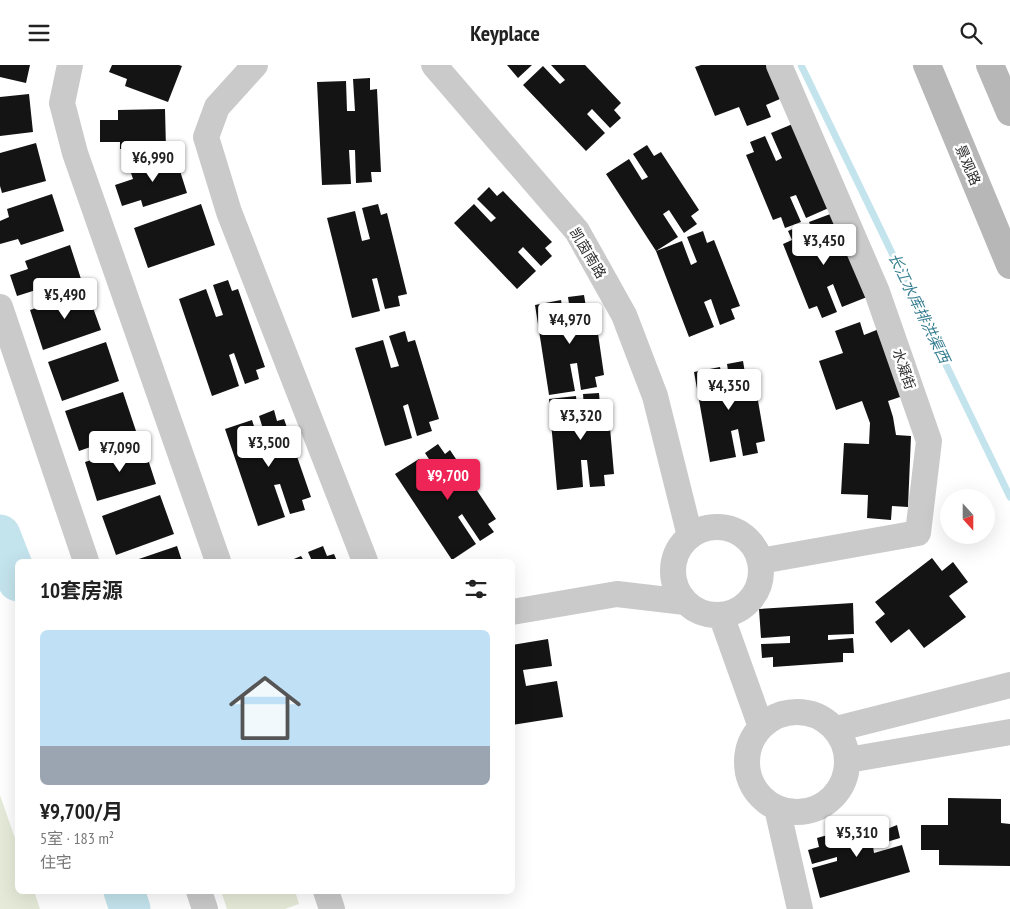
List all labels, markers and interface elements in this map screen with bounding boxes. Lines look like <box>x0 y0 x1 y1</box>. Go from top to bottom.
icon: menu <box>25 19 53 47</box>
text: Keyplace <box>470 19 540 47</box>
icon: search <box>957 19 985 47</box>
pin: ¥6,990 <box>112 141 194 183</box>
street label: 景观路 <box>952 142 984 188</box>
text: ¥6,990 <box>132 147 174 167</box>
pin: ¥3,450 <box>783 223 865 266</box>
street label: 凯茵南路 <box>566 224 610 282</box>
text: ¥3,450 <box>803 230 845 250</box>
water label: 长江水库排洪渠西 <box>885 250 955 368</box>
pin: ¥5,490 <box>24 277 106 320</box>
text: ¥5,490 <box>44 284 86 304</box>
pin: ¥4,970 <box>529 303 611 345</box>
text: ¥4,970 <box>549 309 591 329</box>
street label: 水凝街 <box>889 346 919 392</box>
pin: ¥4,350 <box>688 369 770 411</box>
text: ¥4,350 <box>708 375 750 395</box>
pin: ¥3,320 <box>540 399 622 441</box>
text: ¥3,320 <box>560 405 602 425</box>
pin: ¥3,500 <box>228 425 310 468</box>
pin: ¥7,090 <box>79 431 161 473</box>
text: ¥3,500 <box>248 432 290 452</box>
text: ¥7,090 <box>100 437 140 457</box>
pin: ¥9,700 <box>407 459 489 501</box>
text: ¥9,700 <box>427 465 469 485</box>
north arrow <box>940 489 995 544</box>
map controls <box>940 489 995 544</box>
icon: filters <box>462 575 490 603</box>
text: 10套房源 <box>40 577 123 604</box>
icon: home <box>220 663 310 753</box>
text: ¥9,700/月 <box>40 798 123 825</box>
pin: ¥5,310 <box>816 815 898 858</box>
text: ¥5,310 <box>836 822 878 842</box>
text: 5室 · 183 m² <box>40 828 114 848</box>
text: 住宅 <box>40 852 72 872</box>

